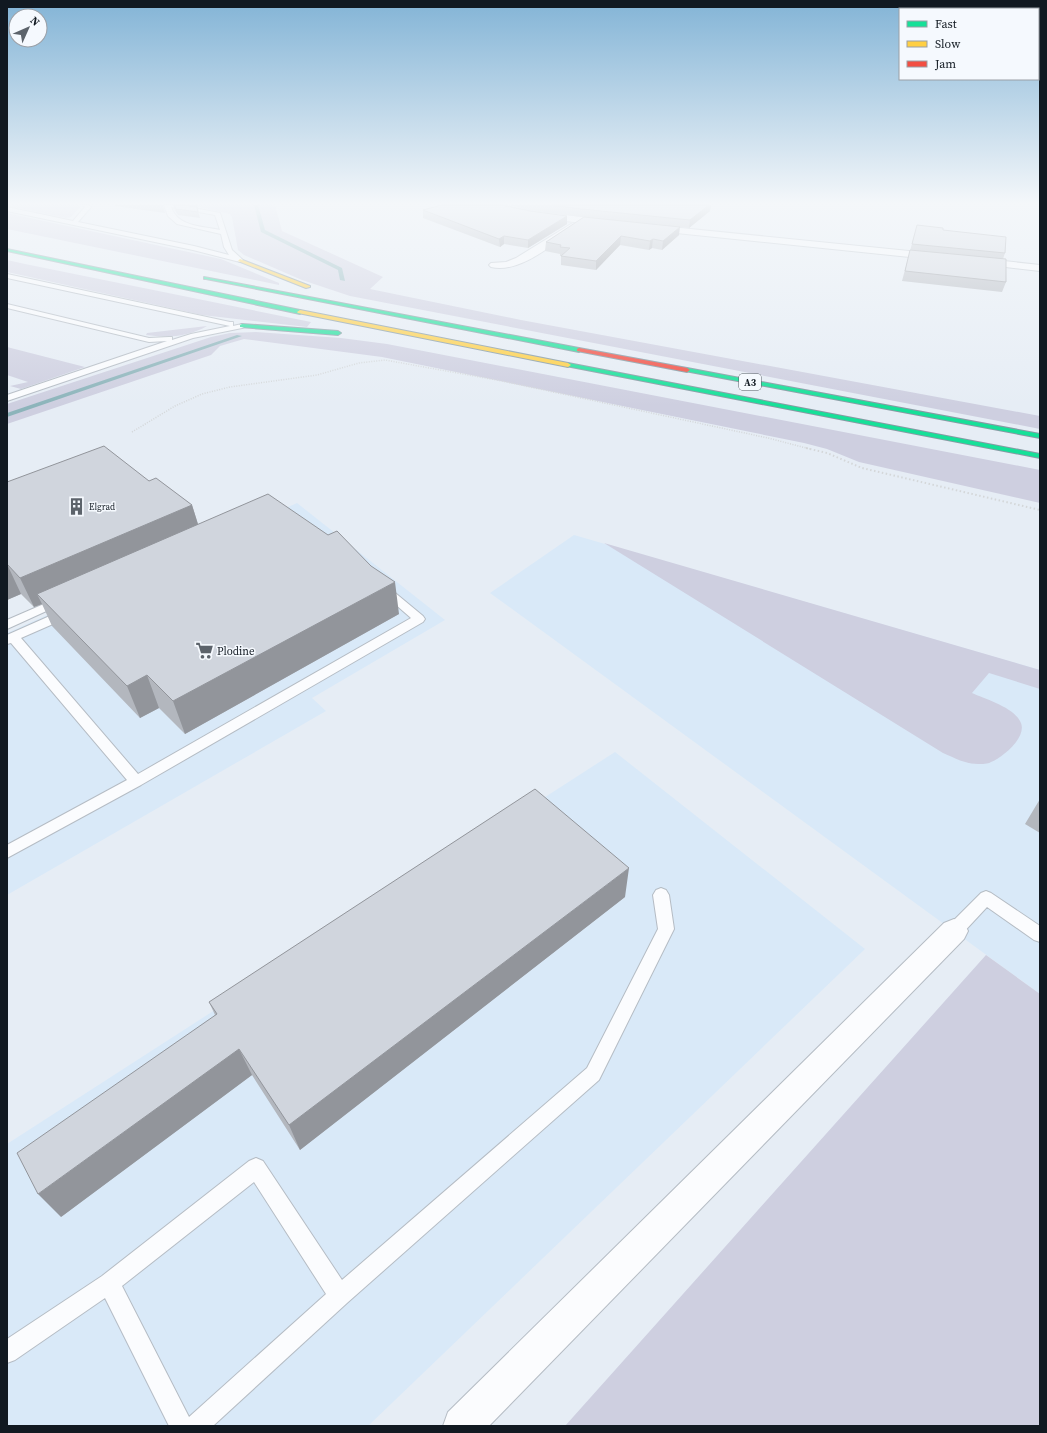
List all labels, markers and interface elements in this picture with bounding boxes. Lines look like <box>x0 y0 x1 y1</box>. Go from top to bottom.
north arrow <box>8 8 48 48</box>
legend <box>899 8 1039 80</box>
text: N <box>27 13 43 29</box>
text: Fast <box>935 16 957 32</box>
text: Slow <box>935 36 961 52</box>
text: Jam <box>934 56 956 72</box>
road number: A3 <box>739 374 761 390</box>
building icon: Elgrad <box>66 497 86 517</box>
place label: Elgrad <box>89 501 115 513</box>
supermarket icon: Plodine <box>194 641 214 661</box>
place label: Plodine <box>217 644 255 659</box>

